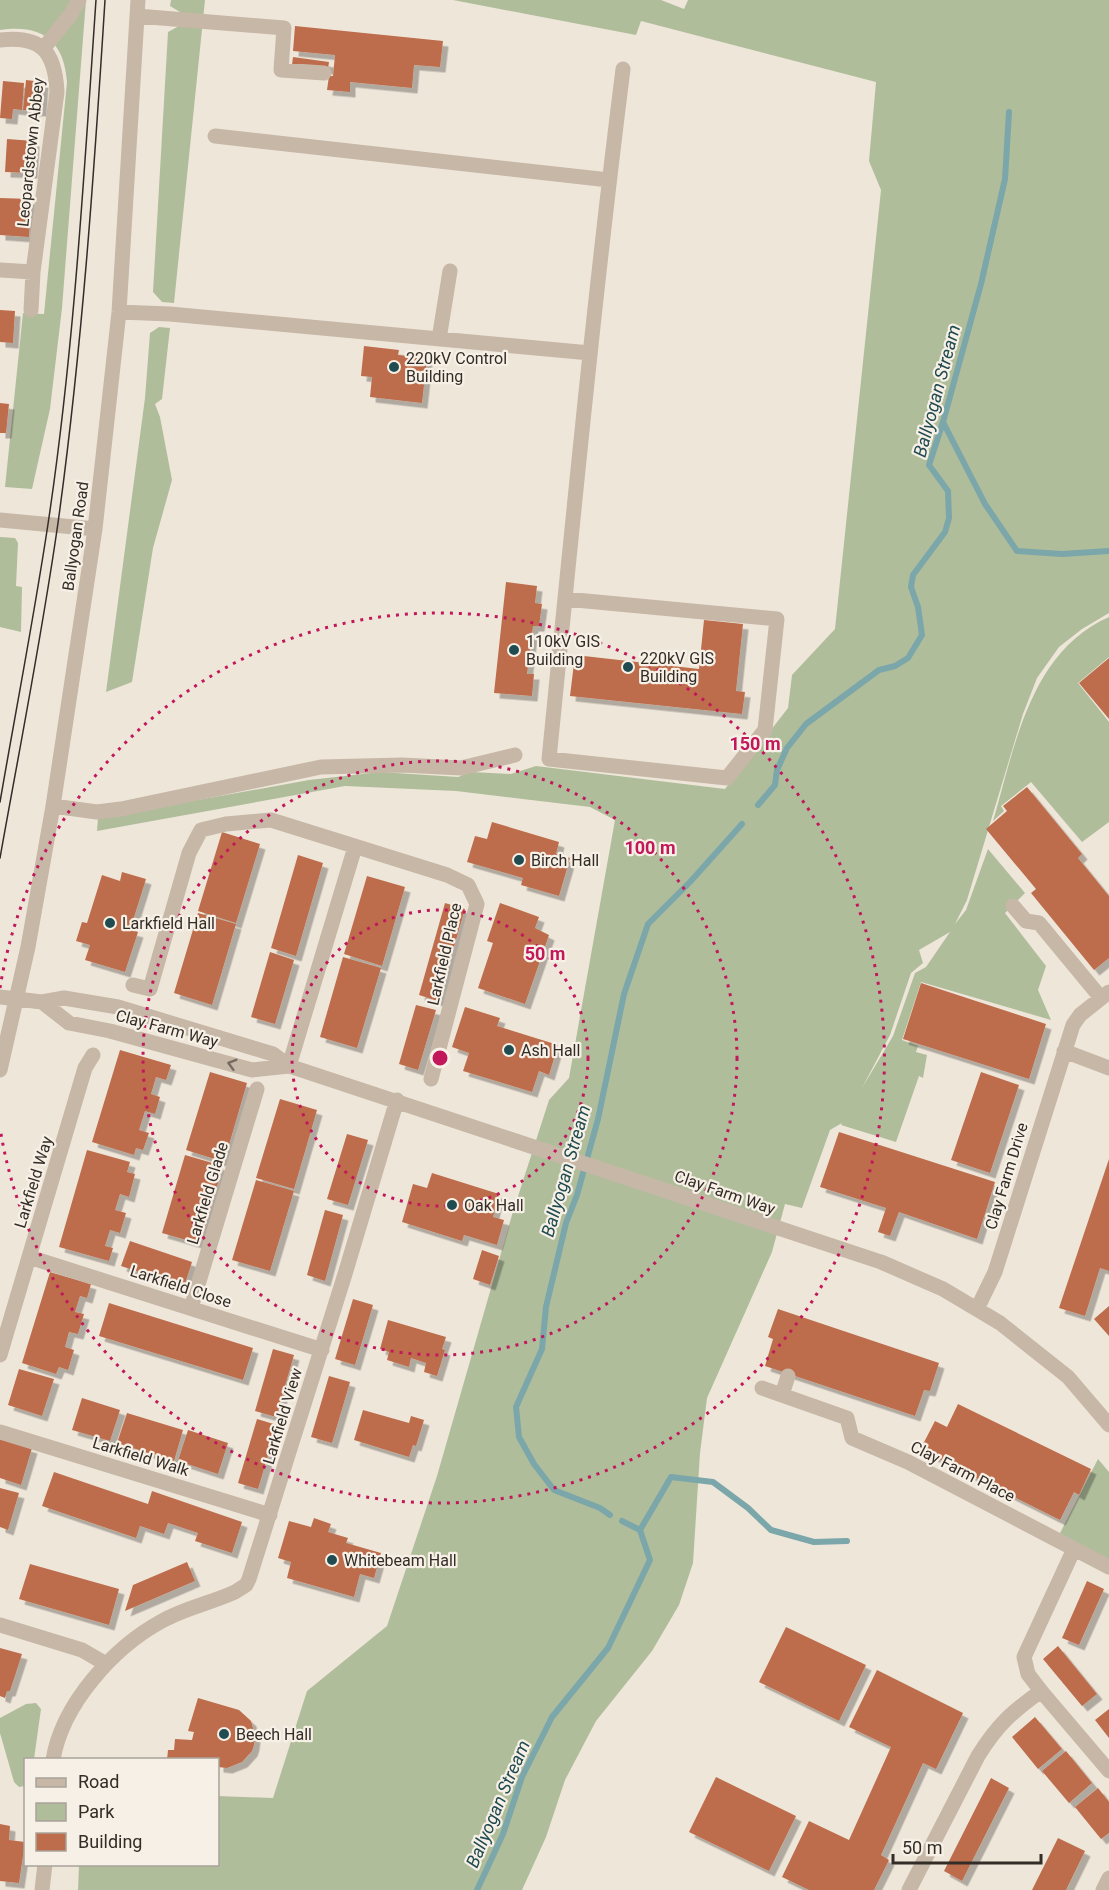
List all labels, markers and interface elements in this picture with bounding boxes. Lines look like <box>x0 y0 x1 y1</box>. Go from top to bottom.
street label: Leopardstown Abbey <box>13 76 48 228</box>
water label: Ballyogan Stream <box>909 322 964 459</box>
place label: 220kV Control Building <box>406 349 507 386</box>
marker: 220kV Control Building <box>387 360 401 374</box>
street label: Ballyogan Road <box>58 480 93 592</box>
place label: 110kV GIS Building <box>526 632 600 669</box>
marker: 110kV GIS Building <box>507 643 521 657</box>
place label: 220kV GIS Building <box>640 649 714 686</box>
marker: 220kV GIS Building <box>621 660 635 674</box>
text: 150 m <box>729 733 781 754</box>
text: 100 m <box>624 837 676 858</box>
place label: Birch Hall <box>531 851 599 870</box>
marker: Birch Hall <box>512 853 526 867</box>
street label: Larkfield Place <box>423 901 466 1007</box>
place label: Larkfield Hall <box>122 914 215 933</box>
marker: Larkfield Hall <box>103 916 117 930</box>
text: 50 m <box>525 943 565 964</box>
street label: Clay Farm Way <box>114 1006 221 1051</box>
place label: Ash Hall <box>521 1041 580 1060</box>
marker: Ash Hall <box>502 1043 516 1057</box>
centre of rings <box>430 1048 450 1068</box>
one-way arrow <box>227 1059 237 1072</box>
water label: Ballyogan Stream <box>537 1102 594 1239</box>
street label: Clay Farm Drive <box>981 1120 1032 1232</box>
street label: Larkfield Way <box>10 1133 57 1230</box>
street label: Larkfield Glade <box>183 1140 232 1247</box>
street label: Clay Farm Way <box>672 1166 778 1219</box>
place label: Oak Hall <box>464 1196 524 1215</box>
marker: Oak Hall <box>445 1198 459 1212</box>
street label: Larkfield Close <box>128 1261 234 1312</box>
street label: Larkfield View <box>259 1366 306 1467</box>
street label: Larkfield Walk <box>90 1433 192 1480</box>
street label: Clay Farm Place <box>907 1437 1018 1506</box>
place label: Whitebeam Hall <box>344 1551 457 1570</box>
marker: Whitebeam Hall <box>325 1553 339 1567</box>
place label: Beech Hall <box>236 1725 312 1744</box>
marker: Beech Hall <box>217 1727 231 1741</box>
water label: Ballyogan Stream <box>461 1737 534 1871</box>
legend <box>24 1758 219 1866</box>
text: Road <box>78 1771 119 1792</box>
text: Park <box>78 1801 115 1822</box>
scale bar <box>893 1827 1042 1865</box>
text: Building <box>78 1831 142 1852</box>
text: 50 m <box>902 1837 942 1858</box>

